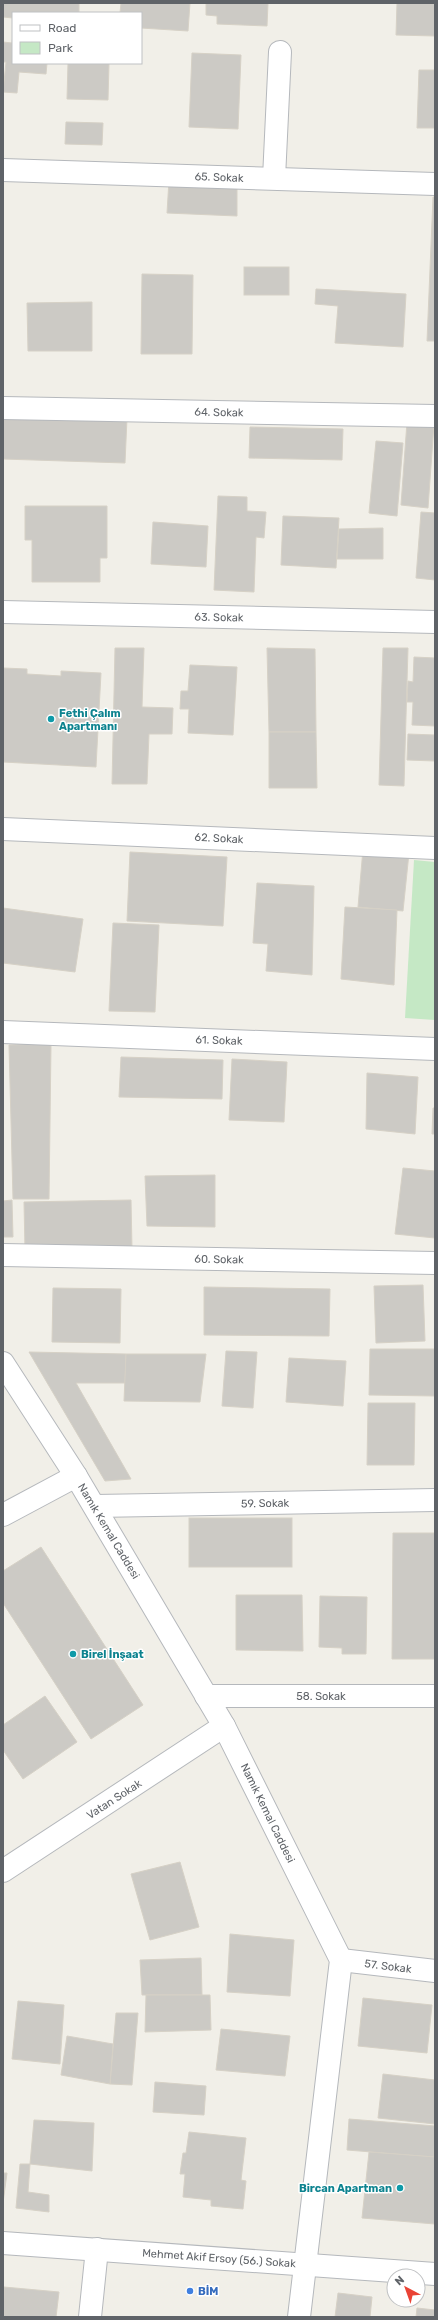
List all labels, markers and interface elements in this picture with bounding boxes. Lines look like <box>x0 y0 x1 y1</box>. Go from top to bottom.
legend <box>12 12 142 64</box>
text: Road <box>48 21 76 35</box>
text: Park <box>48 41 74 55</box>
street label: 65. Sokak <box>194 170 244 185</box>
street label: 64. Sokak <box>194 406 244 419</box>
street label: 63. Sokak <box>194 611 244 624</box>
place label: Fethi Çalım Apartmanı <box>59 707 121 733</box>
marker: Fethi Çalım Apartmanı <box>46 714 56 724</box>
street label: 62. Sokak <box>194 831 244 846</box>
street label: 61. Sokak <box>195 1033 243 1048</box>
street label: 60. Sokak <box>194 1253 244 1266</box>
street label: Namık Kemal Caddesi <box>75 1481 142 1581</box>
street label: 59. Sokak <box>241 1497 290 1510</box>
place label: Birel İnşaat <box>81 1648 144 1661</box>
marker: Birel İnşaat <box>68 1649 78 1659</box>
street label: 58. Sokak <box>296 1690 346 1703</box>
street label: Namık Kemal Caddesi <box>238 1761 297 1865</box>
street label: Vatan Sokak <box>84 1777 144 1822</box>
street label: 57. Sokak <box>364 1957 413 1976</box>
place label: Bircan Apartman <box>299 2182 392 2195</box>
marker: Bircan Apartman <box>395 2183 405 2193</box>
street label: Mehmet Akif Ersoy (56.) Sokak <box>142 2247 297 2270</box>
north arrow <box>386 2268 426 2308</box>
text: N <box>393 2273 407 2288</box>
place label: BİM <box>198 2285 218 2298</box>
marker: BİM <box>185 2286 195 2296</box>

